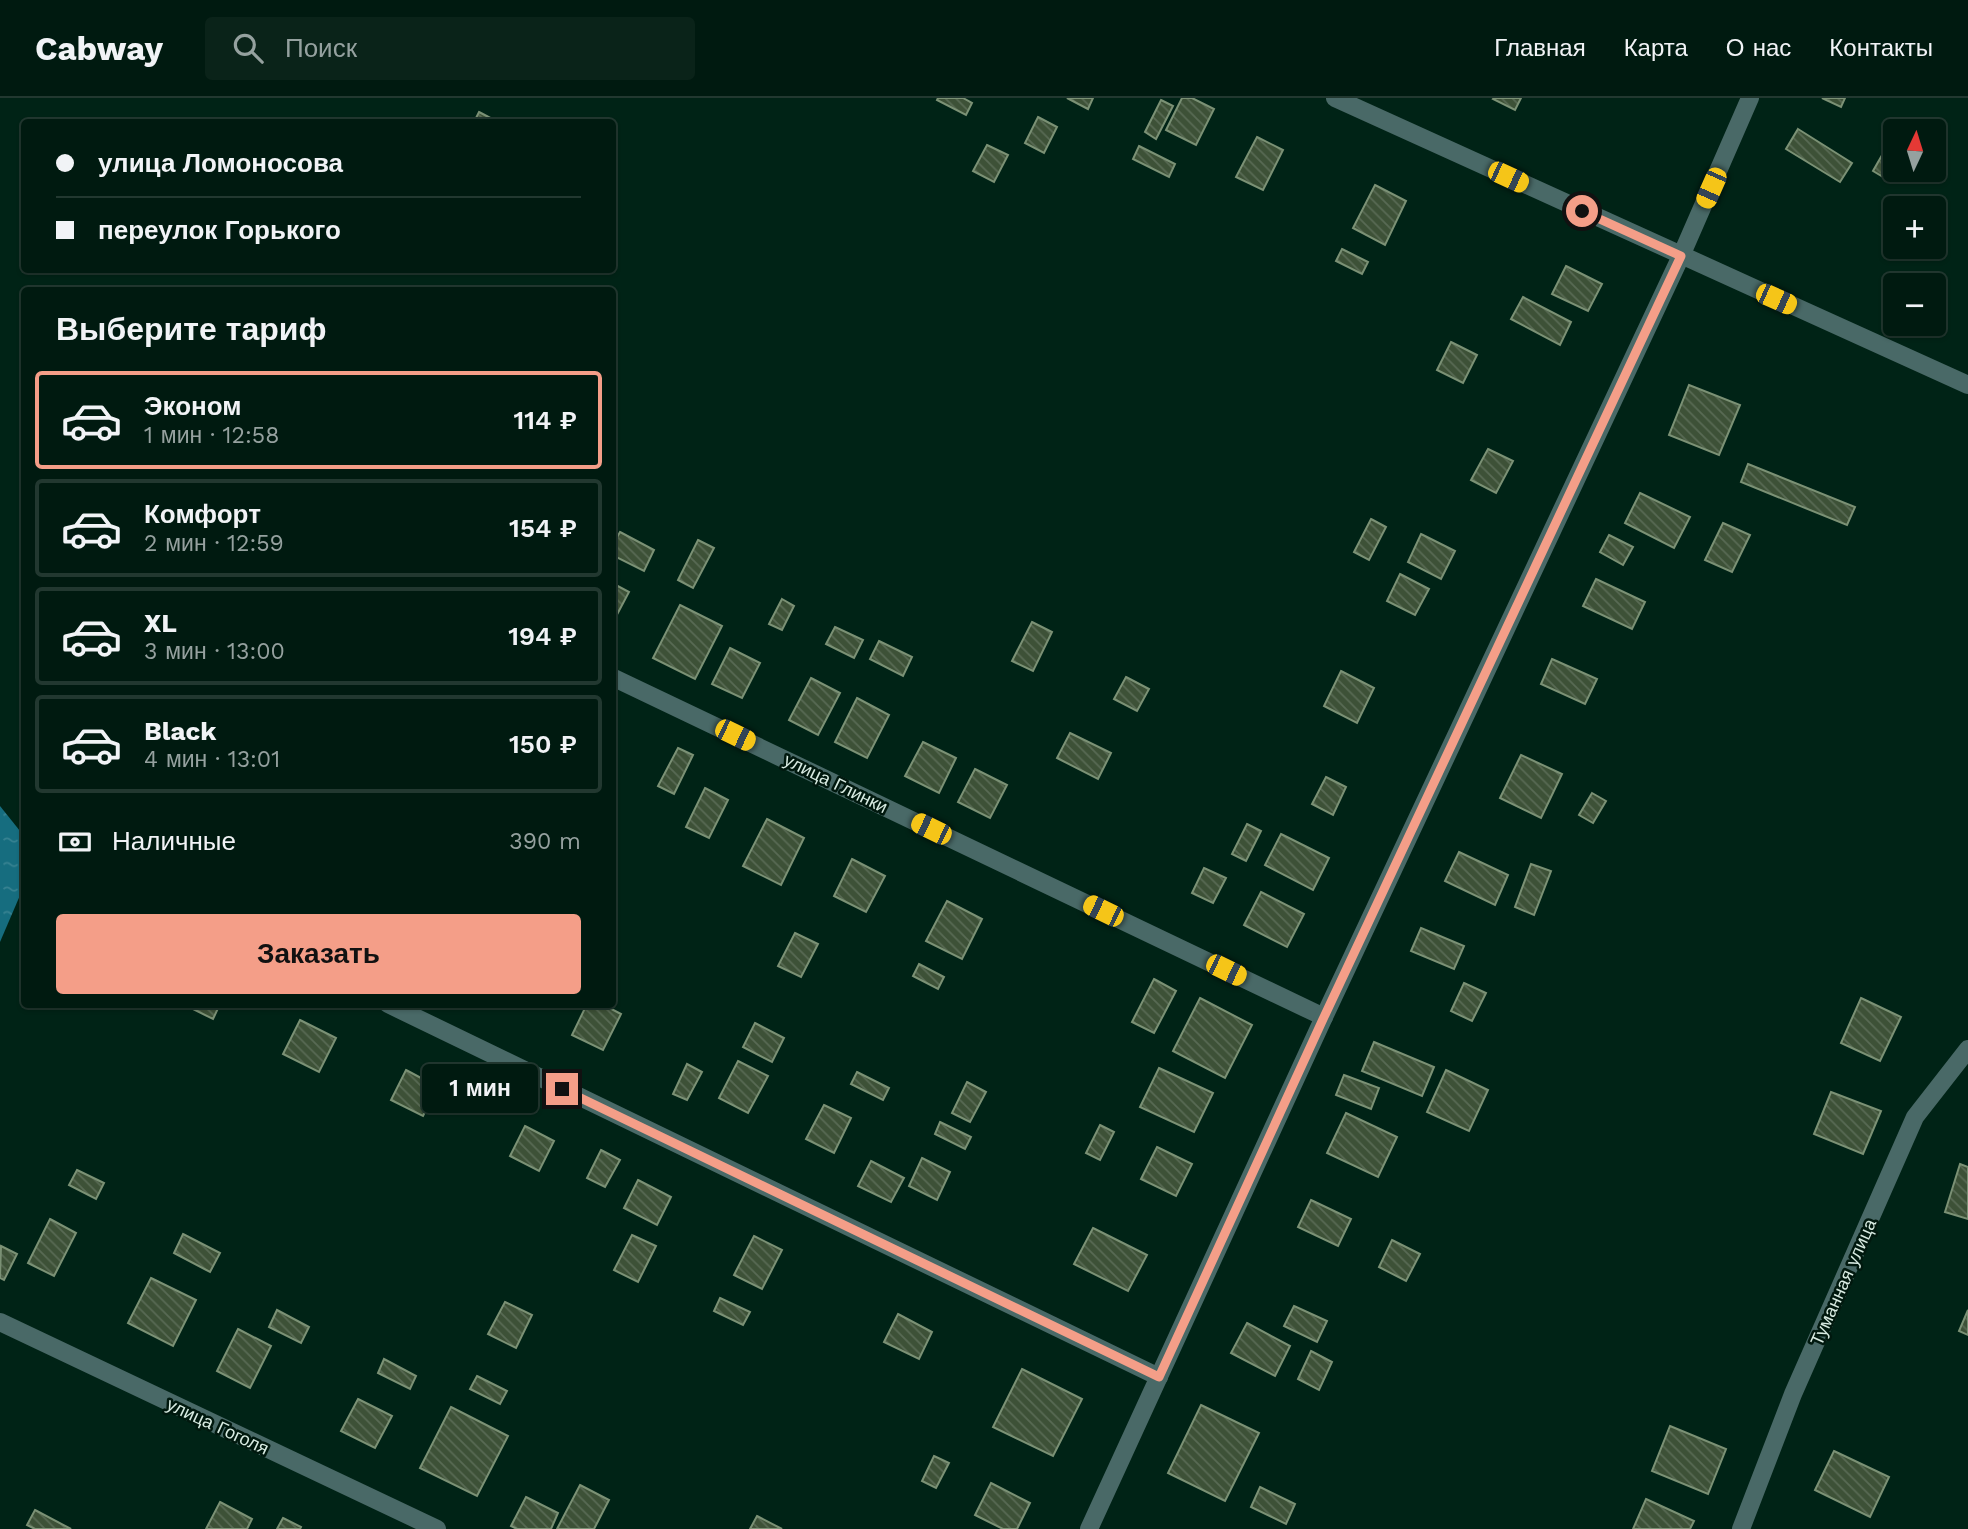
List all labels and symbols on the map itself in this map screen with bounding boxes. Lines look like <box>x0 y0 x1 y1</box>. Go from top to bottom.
north arrow <box>1883 119 1946 182</box>
car <box>1485 159 1532 195</box>
car <box>1693 165 1730 211</box>
route start <box>1566 195 1598 227</box>
car <box>1753 281 1800 317</box>
car <box>712 716 759 754</box>
street label: улица Глинки <box>781 749 891 817</box>
car <box>908 810 955 848</box>
car <box>1080 892 1127 930</box>
car <box>1203 951 1250 989</box>
callout: 1 мин <box>422 1065 538 1114</box>
route end <box>546 1073 578 1105</box>
street label: Туманная улица <box>1806 1215 1881 1349</box>
street label: улица Гоголя <box>164 1393 272 1459</box>

